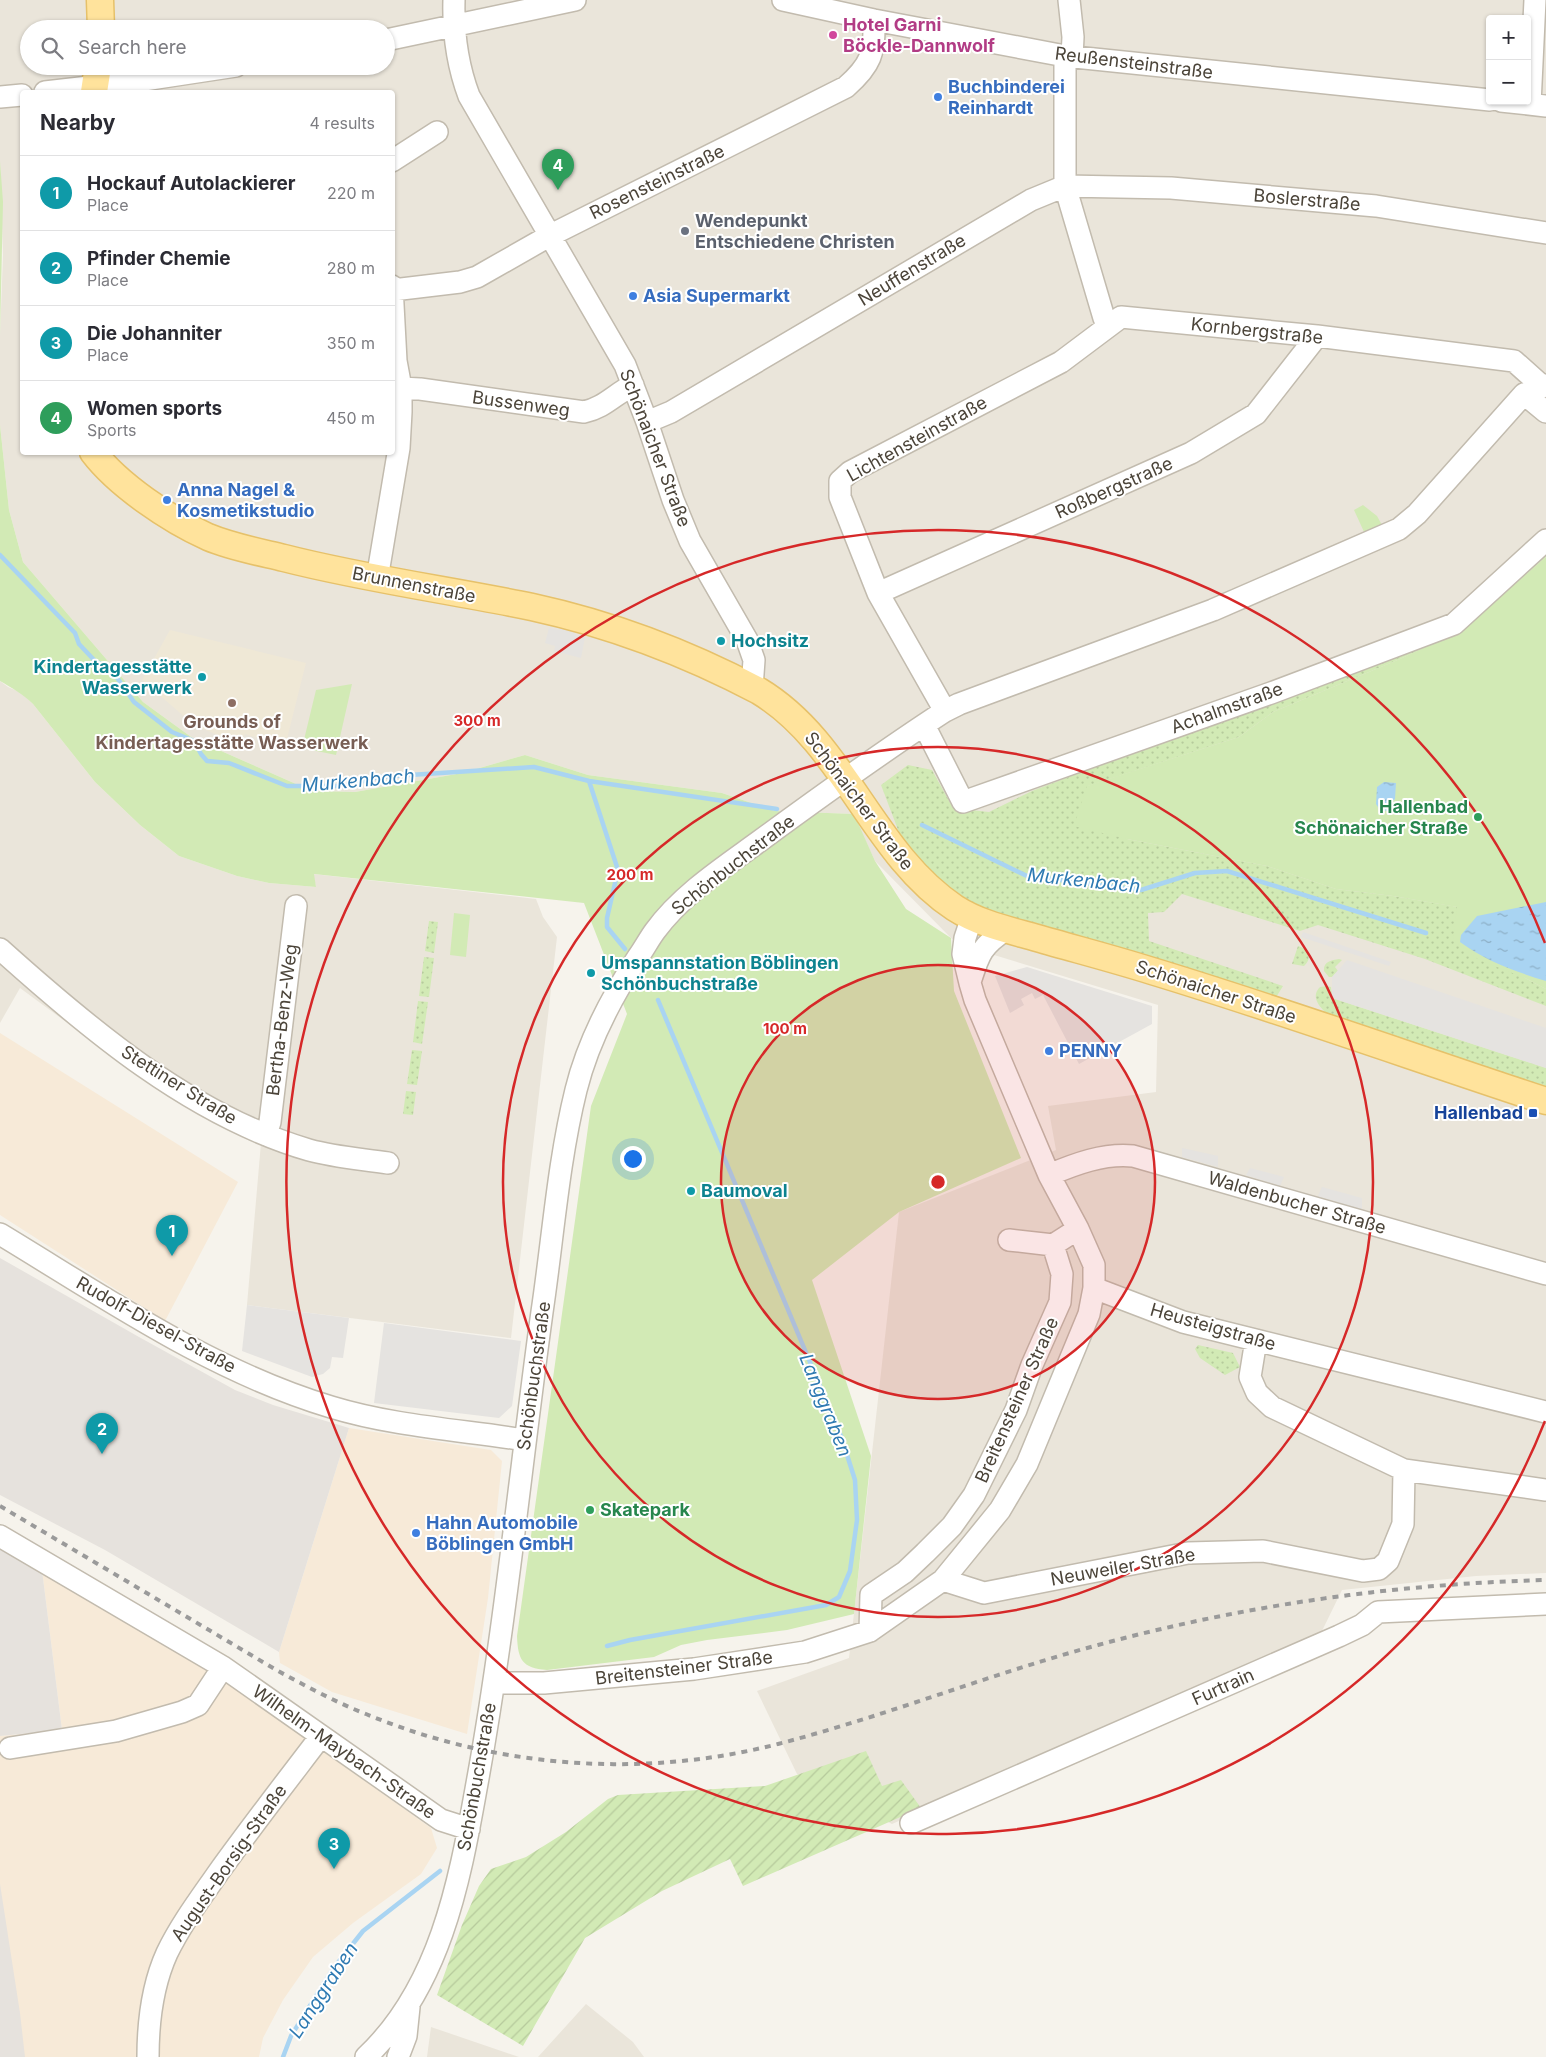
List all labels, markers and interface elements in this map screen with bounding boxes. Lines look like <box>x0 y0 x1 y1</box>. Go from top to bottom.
place label: Hotel Garni Böckle-Dannwolf <box>843 14 995 56</box>
map controls <box>1486 15 1531 105</box>
button: + <box>1486 15 1531 60</box>
search box <box>20 20 395 75</box>
marker: Hotel Garni Böckle-Dannwolf <box>827 29 839 41</box>
icon: search <box>38 34 66 62</box>
text: Search here <box>78 36 187 59</box>
street label: Reußensteinstraße <box>1054 42 1214 83</box>
button: − <box>1486 60 1531 105</box>
place label: Buchbinderei Reinhardt <box>948 76 1065 118</box>
marker: Buchbinderei Reinhardt <box>932 91 944 103</box>
text: Nearby <box>40 110 115 135</box>
text: 4 results <box>310 113 375 133</box>
street label: Rosensteinstraße <box>586 140 728 223</box>
pin: 4 <box>542 149 574 190</box>
text: Hockauf Autolackierer <box>87 172 296 195</box>
text: 1 <box>53 183 59 203</box>
text: 220 m <box>327 183 375 203</box>
street label: Boslerstraße <box>1253 184 1362 215</box>
text: Place <box>87 195 129 215</box>
place label: Wendepunkt Entschiedene Christen <box>695 210 895 252</box>
marker: Wendepunkt Entschiedene Christen <box>679 225 691 237</box>
street label: Neuffenstraße <box>854 229 969 310</box>
text: Pfinder Chemie <box>87 247 231 270</box>
text: 2 <box>51 258 61 278</box>
text: 280 m <box>327 258 375 278</box>
text: Place <box>87 270 129 290</box>
place label: Asia Supermarkt <box>643 285 790 306</box>
marker: Asia Supermarkt <box>627 290 639 302</box>
street label: Kornbergstraße <box>1190 313 1324 348</box>
text: Die Johanniter <box>87 322 222 345</box>
text: 3 <box>51 333 61 353</box>
text: 350 m <box>327 333 375 353</box>
text: Place <box>87 345 129 365</box>
street label: Schönaicher Straße <box>616 366 695 530</box>
street label: Bussenweg <box>471 386 571 421</box>
street label: Lichtensteinstraße <box>843 391 990 486</box>
text: Women sports <box>87 397 222 420</box>
text: 4 <box>51 408 61 428</box>
text: 450 m <box>326 408 375 428</box>
text: Sports <box>87 420 136 440</box>
street label: Roßbergstraße <box>1052 452 1176 523</box>
place label: Anna Nagel & Kosmetikstudio <box>177 479 315 521</box>
marker: Anna Nagel & Kosmetikstudio <box>161 494 173 506</box>
street label: Brunnenstraße <box>351 562 478 607</box>
place label: Hochsitz <box>731 630 809 651</box>
marker: Hochsitz <box>715 635 727 647</box>
place label: Kindertagesstätte Wasserwerk <box>33 656 193 698</box>
marker: Kindertagesstätte Wasserwerk <box>196 671 208 683</box>
street label: Achalmstraße <box>1168 678 1286 737</box>
marker: Grounds of Kindertagesstätte Wasserwerk <box>226 697 238 709</box>
place label: Grounds of Kindertagesstätte Wasserwerk <box>95 711 369 753</box>
text: 300 m <box>453 711 501 730</box>
street label: Schönaicher Straße <box>801 727 918 874</box>
water label: Murkenbach <box>301 764 416 797</box>
place label: Hallenbad Schönaicher Straße <box>1294 796 1468 838</box>
street label: Schönbuchstraße <box>667 810 798 919</box>
marker: Hallenbad Schönaicher Straße <box>1472 811 1484 823</box>
water label: Murkenbach <box>1026 863 1142 898</box>
text: 200 m <box>607 865 653 884</box>
street label: Bertha-Benz-Weg <box>262 943 301 1097</box>
place label: Umspannstation Böblingen Schönbuchstraße <box>601 952 839 994</box>
street label: Schönaicher Straße <box>1133 956 1299 1027</box>
marker: Umspannstation Böblingen Schönbuchstraße <box>585 967 597 979</box>
text: 100 m <box>763 1019 807 1038</box>
place label: PENNY <box>1059 1040 1122 1061</box>
street label: Stettiner Straße <box>118 1041 241 1129</box>
marker: PENNY <box>1043 1045 1055 1057</box>
place label: Hallenbad <box>1434 1102 1523 1123</box>
marker: Hallenbad <box>1527 1107 1539 1119</box>
your location <box>620 1146 646 1172</box>
street label: Waldenbucher Straße <box>1206 1167 1389 1238</box>
centre of rings <box>929 1173 947 1191</box>
place label: Baumoval <box>701 1180 788 1201</box>
marker: Baumoval <box>685 1185 697 1197</box>
pin: 1 <box>156 1215 188 1256</box>
street label: Rudolf-Diesel-Straße <box>73 1272 240 1377</box>
street label: Heusteigstraße <box>1148 1299 1278 1354</box>
street label: Schönbuchstraße <box>513 1300 554 1452</box>
street label: Breitensteiner Straße <box>971 1314 1063 1486</box>
water label: Langgraben <box>794 1350 857 1460</box>
pin: 2 <box>86 1413 118 1454</box>
place label: Skatepark <box>600 1499 690 1520</box>
marker: Skatepark <box>584 1504 596 1516</box>
place label: Hahn Automobile Böblingen GmbH <box>426 1512 578 1554</box>
marker: Hahn Automobile Böblingen GmbH <box>410 1527 422 1539</box>
street label: Neuweiler Straße <box>1049 1543 1197 1590</box>
street label: Breitensteiner Straße <box>594 1646 774 1689</box>
street label: Furtrain <box>1189 1664 1257 1709</box>
street label: Wilhelm-Maybach-Straße <box>249 1680 440 1823</box>
street label: Schönbuchstraße <box>453 1701 500 1853</box>
street label: August-Borsig-Straße <box>167 1780 291 1945</box>
pin: 3 <box>318 1828 350 1869</box>
water label: Langgraben <box>284 1938 363 2042</box>

